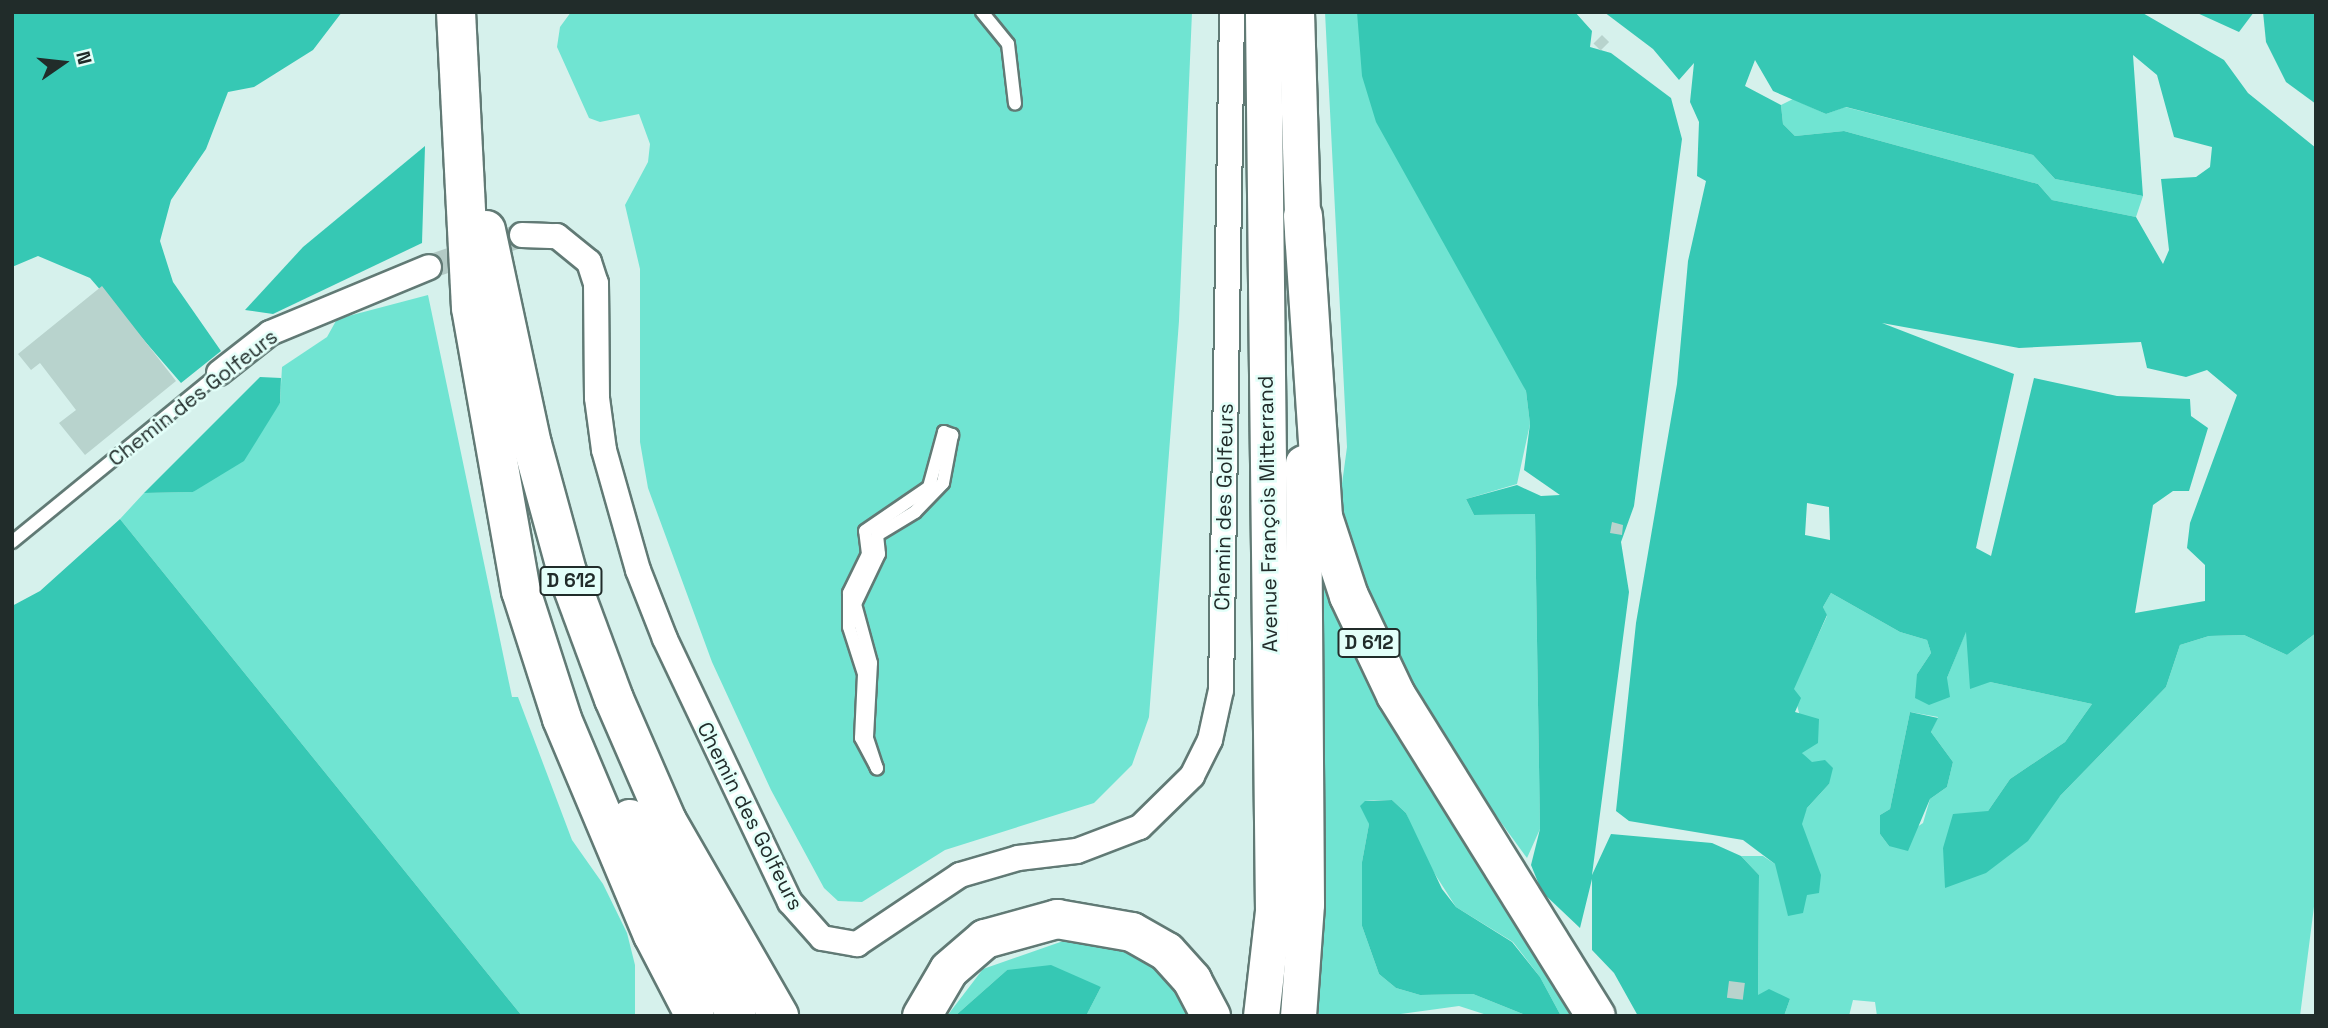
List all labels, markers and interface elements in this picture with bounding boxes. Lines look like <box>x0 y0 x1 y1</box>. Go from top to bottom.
north arrow <box>28 28 98 98</box>
text: N <box>70 49 98 67</box>
street label: Chemin des Golfeurs <box>103 324 283 472</box>
street label: Avenue François Mitterrand <box>1253 375 1283 653</box>
street label: Chemin des Golfeurs <box>1210 403 1238 611</box>
road number: D 612 <box>538 566 604 596</box>
road number: D 612 <box>1336 628 1402 658</box>
street label: Chemin des Golfeurs <box>692 718 808 914</box>

